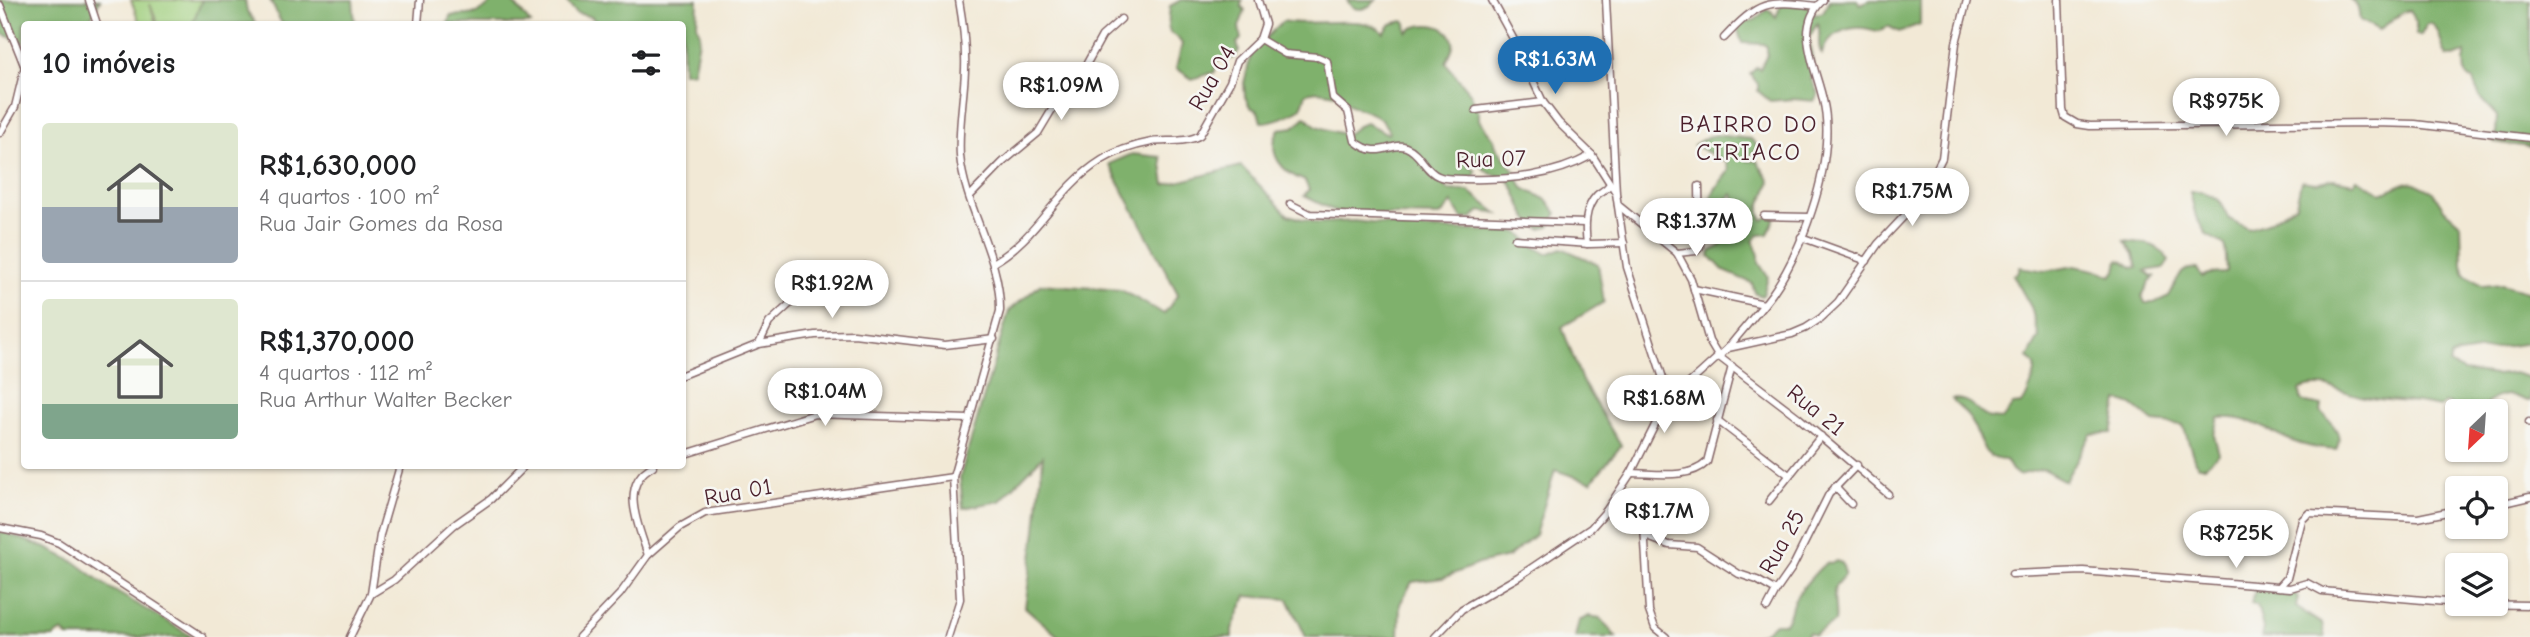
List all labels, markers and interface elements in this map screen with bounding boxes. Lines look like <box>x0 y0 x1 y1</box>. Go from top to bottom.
pin: R$1.63M <box>1490 36 1620 96</box>
street label: Rua 04 <box>1183 41 1241 115</box>
icon: filters <box>627 44 665 82</box>
text: R$1.63M <box>1514 45 1596 72</box>
text: 10 imóveis <box>42 46 175 81</box>
pin: R$1.09M <box>996 62 1126 122</box>
text: R$1.09M <box>1019 71 1103 98</box>
pin: R$975K <box>2169 78 2283 138</box>
text: R$975K <box>2189 87 2263 114</box>
district label: BAIRRO DO CIRIACO <box>1680 110 1818 166</box>
street label: Rua 07 <box>1456 144 1527 174</box>
text: R$1,630,000 <box>259 148 417 183</box>
icon: home <box>98 151 182 235</box>
pin: R$1.75M <box>1847 168 1977 228</box>
text: R$1.75M <box>1871 177 1953 204</box>
text: 4 quartos · 100 m² <box>259 183 439 210</box>
pin: R$1.37M <box>1631 198 1761 258</box>
text: R$1.37M <box>1656 207 1736 234</box>
text: Rua Jair Gomes da Rosa <box>259 210 503 237</box>
pin: R$1.92M <box>767 260 897 320</box>
text: R$1.92M <box>791 269 873 296</box>
text: R$1,370,000 <box>259 324 415 359</box>
icon: home <box>98 327 182 411</box>
text: 4 quartos · 112 m² <box>259 359 432 386</box>
pin: R$1.04M <box>760 368 890 428</box>
pin: R$1.68M <box>1599 376 1729 435</box>
text: R$1.04M <box>784 377 866 404</box>
street label: Rua 21 <box>1782 379 1850 441</box>
text: R$1.68M <box>1623 384 1705 411</box>
text: Rua Arthur Walter Becker <box>259 386 512 413</box>
north arrow <box>2445 399 2508 462</box>
map controls <box>2445 399 2508 616</box>
street label: Rua 01 <box>702 473 774 511</box>
button: locate <box>2445 476 2508 539</box>
pin: R$1.7M <box>1602 489 1716 548</box>
text: R$1.7M <box>1624 497 1694 524</box>
street label: Rua 25 <box>1753 505 1811 579</box>
pin: R$725K <box>2179 510 2293 570</box>
text: R$725K <box>2199 519 2273 546</box>
button: layers <box>2445 553 2508 616</box>

